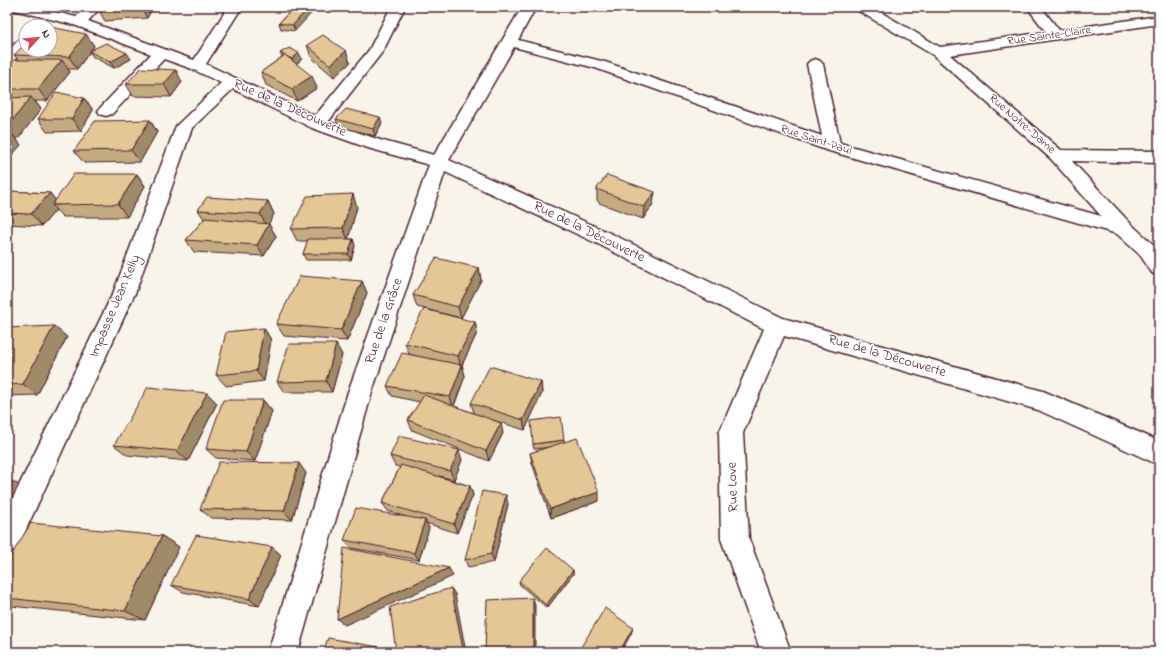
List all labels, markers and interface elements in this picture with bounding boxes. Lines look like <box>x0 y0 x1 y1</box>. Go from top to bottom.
north arrow <box>18 18 58 58</box>
street label: Rue Sainte-Claire <box>1006 21 1093 51</box>
text: N <box>37 27 55 41</box>
street label: Rue de la Découverte <box>230 74 351 143</box>
street label: Rue Notre-Dame <box>984 90 1060 159</box>
street label: Rue Saint-Paul <box>778 120 854 160</box>
street label: Rue de la Découverte <box>530 196 649 268</box>
street label: Impasse Jean Kelly <box>84 251 147 361</box>
street label: Rue de la Grâce <box>359 274 409 367</box>
street label: Rue de la Découverte <box>825 329 949 383</box>
street label: Rue Love <box>722 461 744 512</box>

